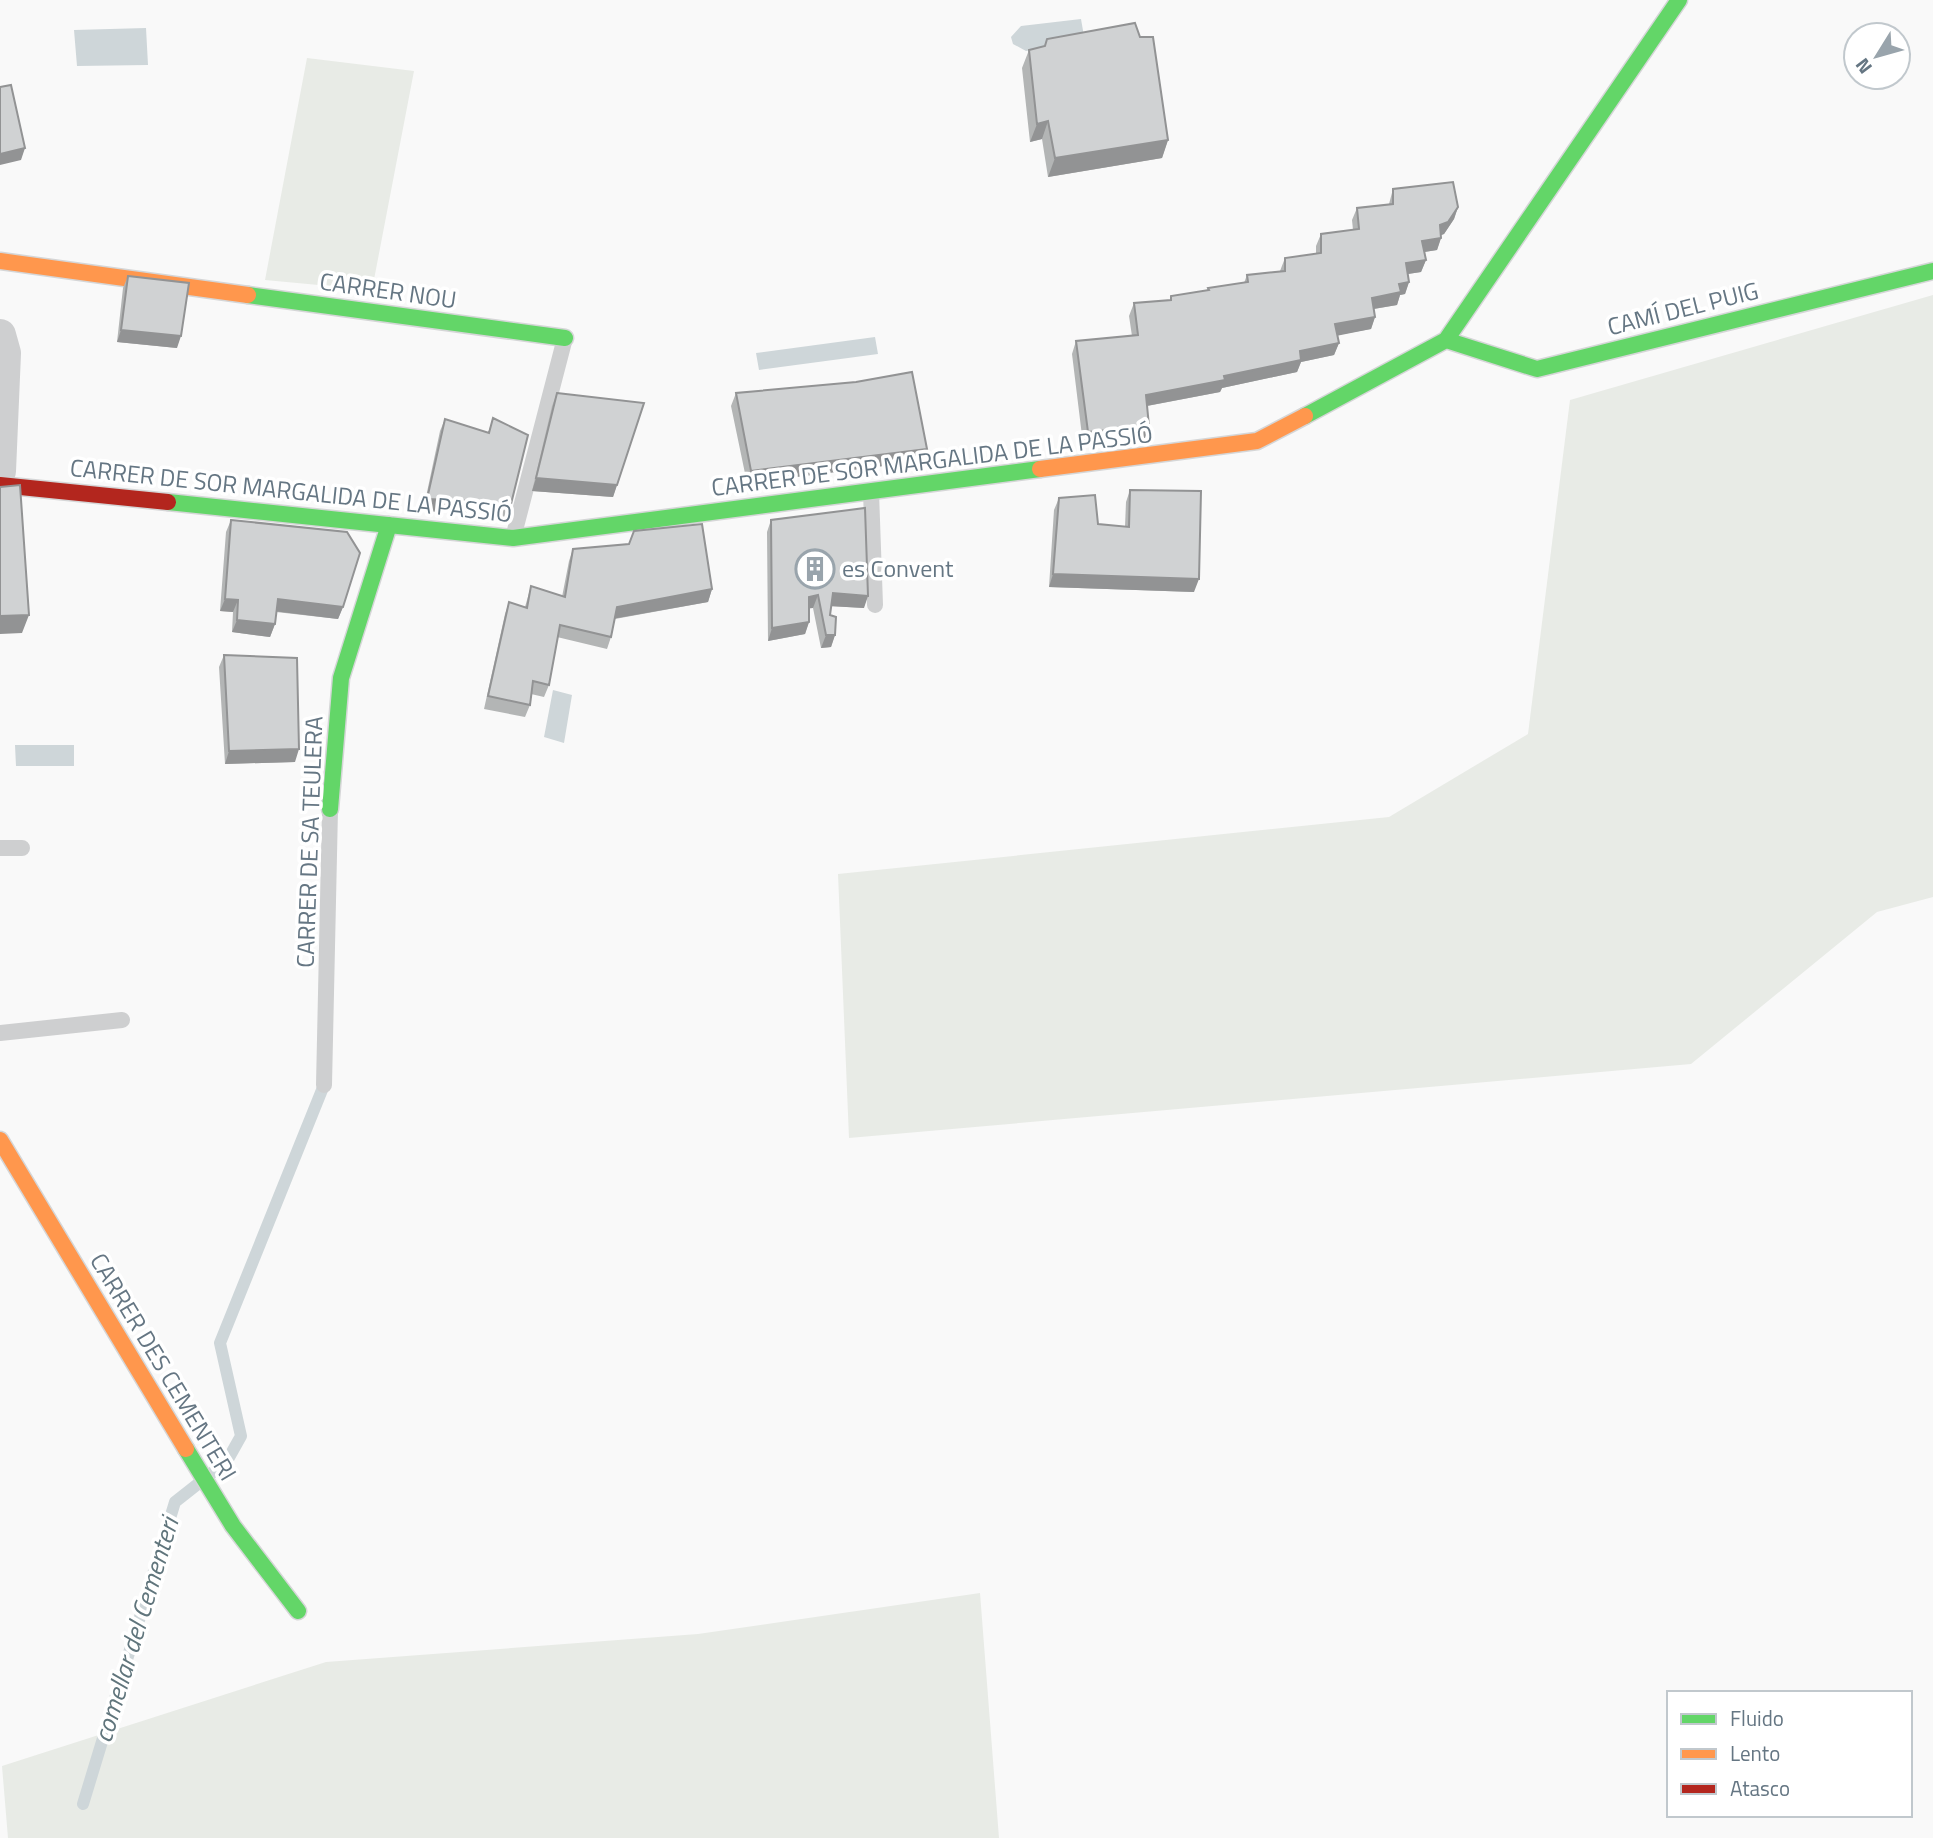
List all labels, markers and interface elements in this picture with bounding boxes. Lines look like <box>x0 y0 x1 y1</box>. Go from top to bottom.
north arrow <box>1842 21 1912 91</box>
text: N <box>1847 53 1879 81</box>
street label: CARRER NOU <box>317 263 459 317</box>
street label: CAMÍ DEL PUIG <box>1603 272 1762 344</box>
street label: CARRER DE SOR MARGALIDA DE LA PASSIÓ <box>709 415 1155 505</box>
street label: CARRER DE SOR MARGALIDA DE LA PASSIÓ <box>68 449 514 531</box>
building icon: es Convent <box>794 548 836 590</box>
place label: es Convent <box>842 550 954 586</box>
street label: CARRER DE SA TEULERA <box>287 716 331 968</box>
street label: CARRER DES CEMENTERI <box>82 1246 246 1487</box>
water label: comellar del Cementeri <box>83 1510 189 1747</box>
legend <box>1667 1691 1912 1817</box>
text: Fluido <box>1730 1702 1784 1734</box>
text: Lento <box>1730 1737 1780 1769</box>
text: Atasco <box>1730 1772 1790 1804</box>

